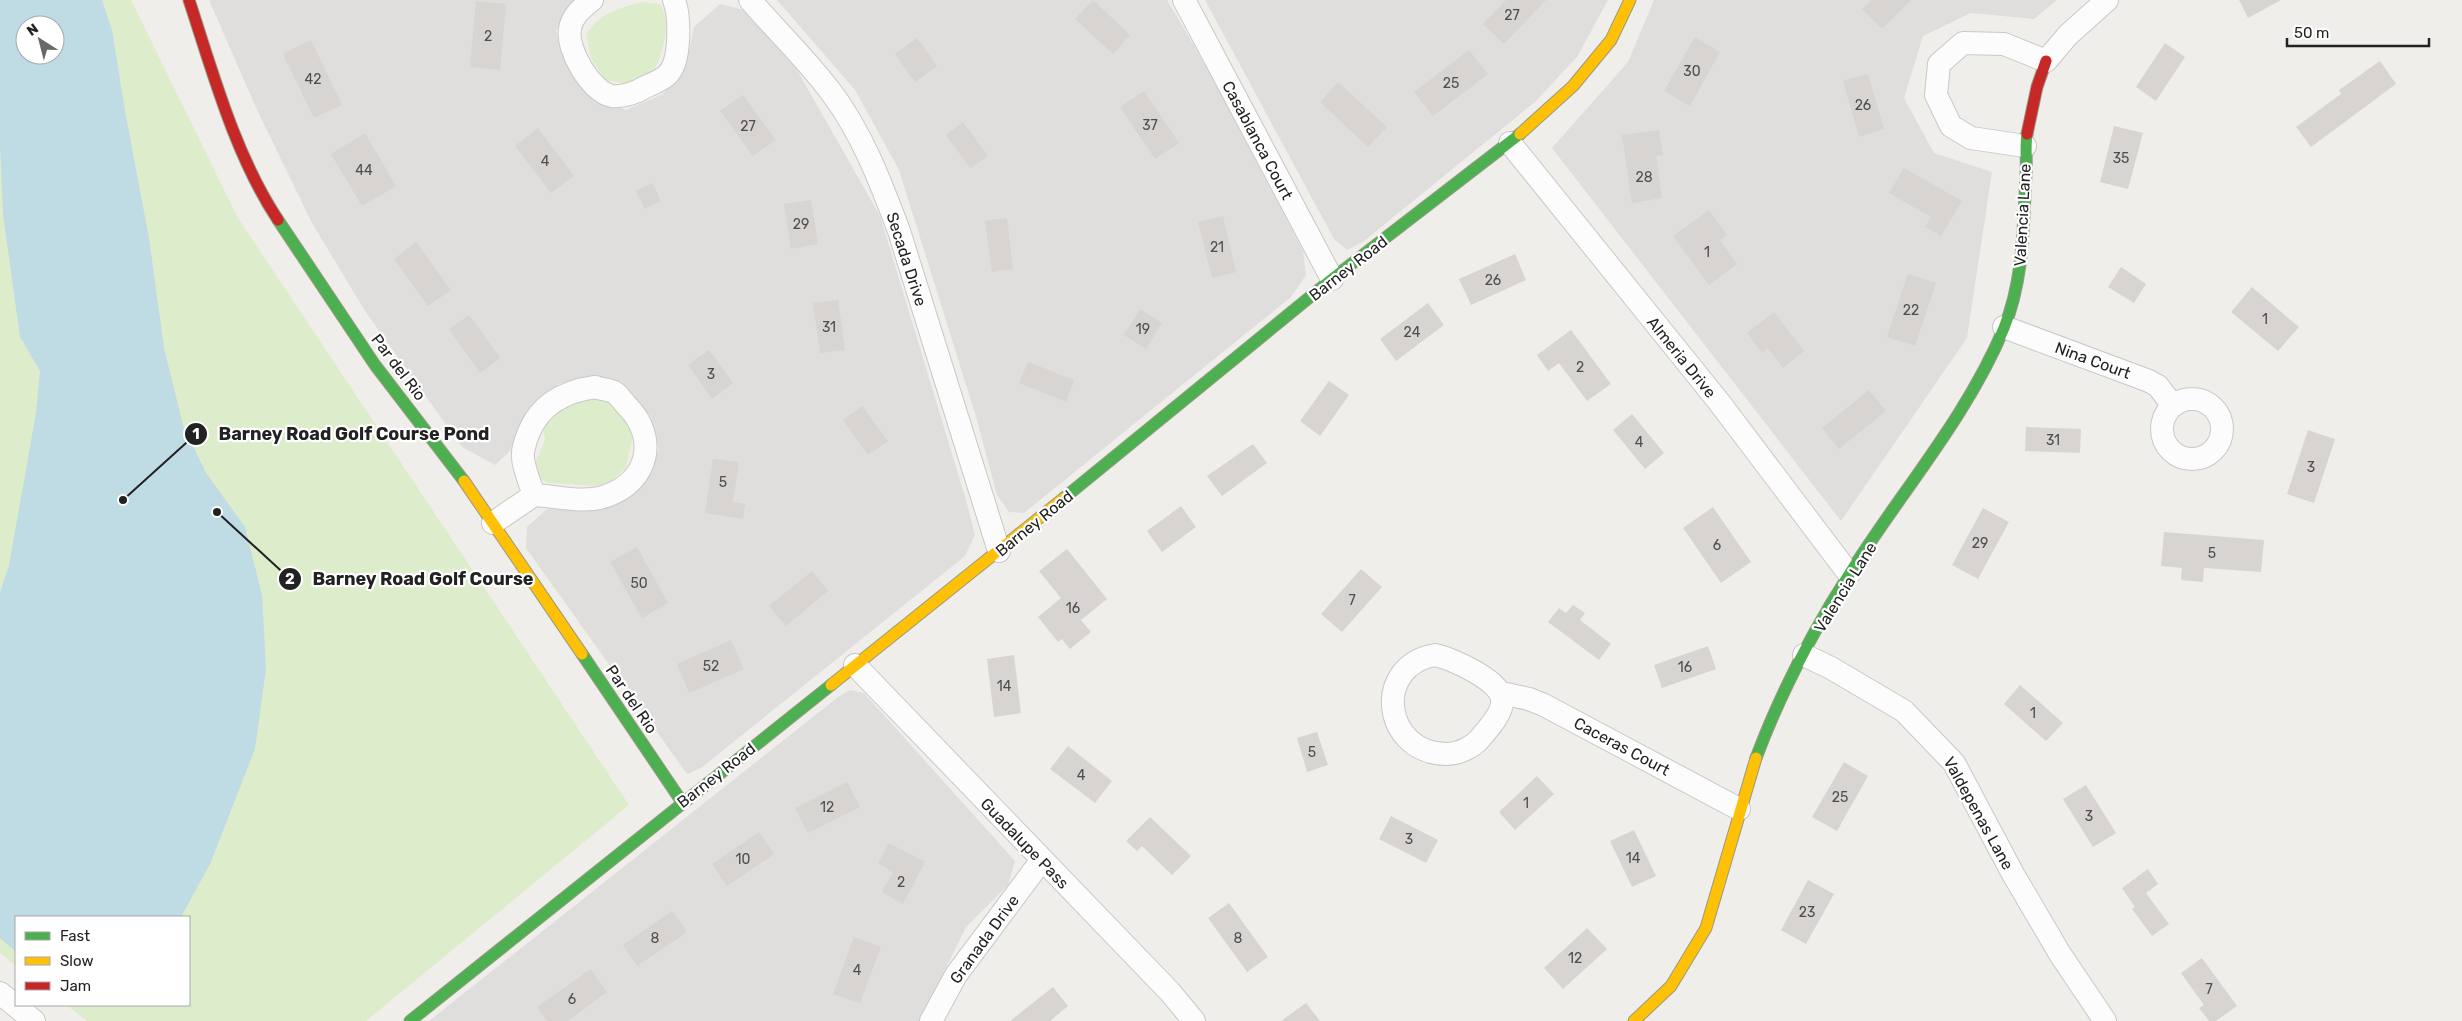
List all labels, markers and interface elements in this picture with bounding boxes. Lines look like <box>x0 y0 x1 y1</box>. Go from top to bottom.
house number: 27 <box>1504 7 1520 24</box>
north arrow <box>15 15 65 65</box>
scale bar <box>2287 15 2430 47</box>
text: N <box>24 20 42 40</box>
text: 50 m <box>2294 24 2329 42</box>
house number: 2 <box>484 28 492 45</box>
house number: 30 <box>1683 63 1701 80</box>
house number: 42 <box>305 71 321 88</box>
house number: 25 <box>1443 75 1459 92</box>
street label: Casablanca Court <box>1218 78 1297 203</box>
house number: 26 <box>1855 97 1871 114</box>
house number: 37 <box>1142 117 1158 134</box>
house number: 27 <box>740 118 756 135</box>
house number: 35 <box>2113 150 2129 167</box>
house number: 4 <box>541 153 550 170</box>
house number: 44 <box>355 162 373 179</box>
street label: Valencia Lane <box>2010 163 2035 267</box>
house number: 28 <box>1635 169 1653 186</box>
street label: Secada Drive <box>882 210 931 308</box>
house number: 29 <box>793 216 809 233</box>
street label: Barney Road <box>1305 232 1391 305</box>
house number: 21 <box>1210 239 1224 256</box>
house number: 1 <box>1704 244 1710 261</box>
house number: 26 <box>1485 272 1501 289</box>
house number: 22 <box>1903 302 1919 319</box>
house number: 1 <box>2262 311 2268 328</box>
street label: Almeria Drive <box>1643 313 1720 402</box>
house number: 31 <box>822 319 836 336</box>
house number: 19 <box>1136 321 1150 338</box>
house number: 24 <box>1404 324 1421 341</box>
street label: Par del Rio <box>367 330 430 404</box>
street label: Nina Court <box>2052 338 2133 383</box>
house number: 2 <box>1576 359 1584 376</box>
house number: 3 <box>707 366 715 383</box>
callout: Barney Road Golf Course Pond <box>183 417 500 450</box>
text: Barney Road Golf Course Pond <box>219 423 489 445</box>
text: 1 <box>192 425 200 443</box>
house number: 31 <box>2046 432 2060 449</box>
house number: 4 <box>1635 434 1644 451</box>
house number: 3 <box>2307 459 2315 476</box>
house number: 5 <box>719 474 727 491</box>
street label: Barney Road <box>992 486 1077 560</box>
house number: 29 <box>1972 535 1988 552</box>
house number: 6 <box>1713 537 1721 554</box>
street label: Valencia Lane <box>1810 539 1881 636</box>
house number: 5 <box>2208 545 2216 562</box>
callout: Barney Road Golf Course <box>277 563 544 596</box>
text: Barney Road Golf Course <box>312 568 534 590</box>
text: 2 <box>285 570 295 588</box>
house number: 50 <box>630 575 648 592</box>
house number: 7 <box>1348 592 1356 609</box>
house number: 16 <box>1066 600 1080 617</box>
house number: 52 <box>703 658 719 675</box>
house number: 16 <box>1678 659 1692 676</box>
street label: Par del Rio <box>602 661 661 737</box>
house number: 14 <box>997 678 1012 695</box>
house number: 1 <box>2030 705 2036 722</box>
street label: Caceras Court <box>1571 713 1673 780</box>
street label: Barney Road <box>673 739 759 812</box>
house number: 5 <box>1308 744 1316 761</box>
street label: Valdepenas Lane <box>1940 753 2018 873</box>
house number: 4 <box>1077 767 1086 784</box>
house number: 25 <box>1832 789 1848 806</box>
street label: Guadalupe Pass <box>977 794 1073 893</box>
house number: 1 <box>1523 795 1529 812</box>
house number: 12 <box>820 799 834 816</box>
house number: 3 <box>2085 808 2093 825</box>
house number: 3 <box>1405 831 1413 848</box>
house number: 14 <box>1626 850 1641 867</box>
house number: 10 <box>736 851 751 868</box>
house number: 2 <box>897 874 905 891</box>
street label: Granada Drive <box>946 891 1023 987</box>
house number: 23 <box>1799 904 1815 921</box>
legend <box>15 916 190 1006</box>
text: Fast <box>60 927 90 945</box>
house number: 8 <box>651 930 660 947</box>
house number: 8 <box>1234 930 1243 947</box>
house number: 12 <box>1568 950 1582 967</box>
text: Slow <box>60 952 93 970</box>
house number: 4 <box>853 962 862 979</box>
text: Jam <box>60 977 91 995</box>
house number: 7 <box>2205 981 2213 998</box>
house number: 6 <box>568 991 576 1008</box>

